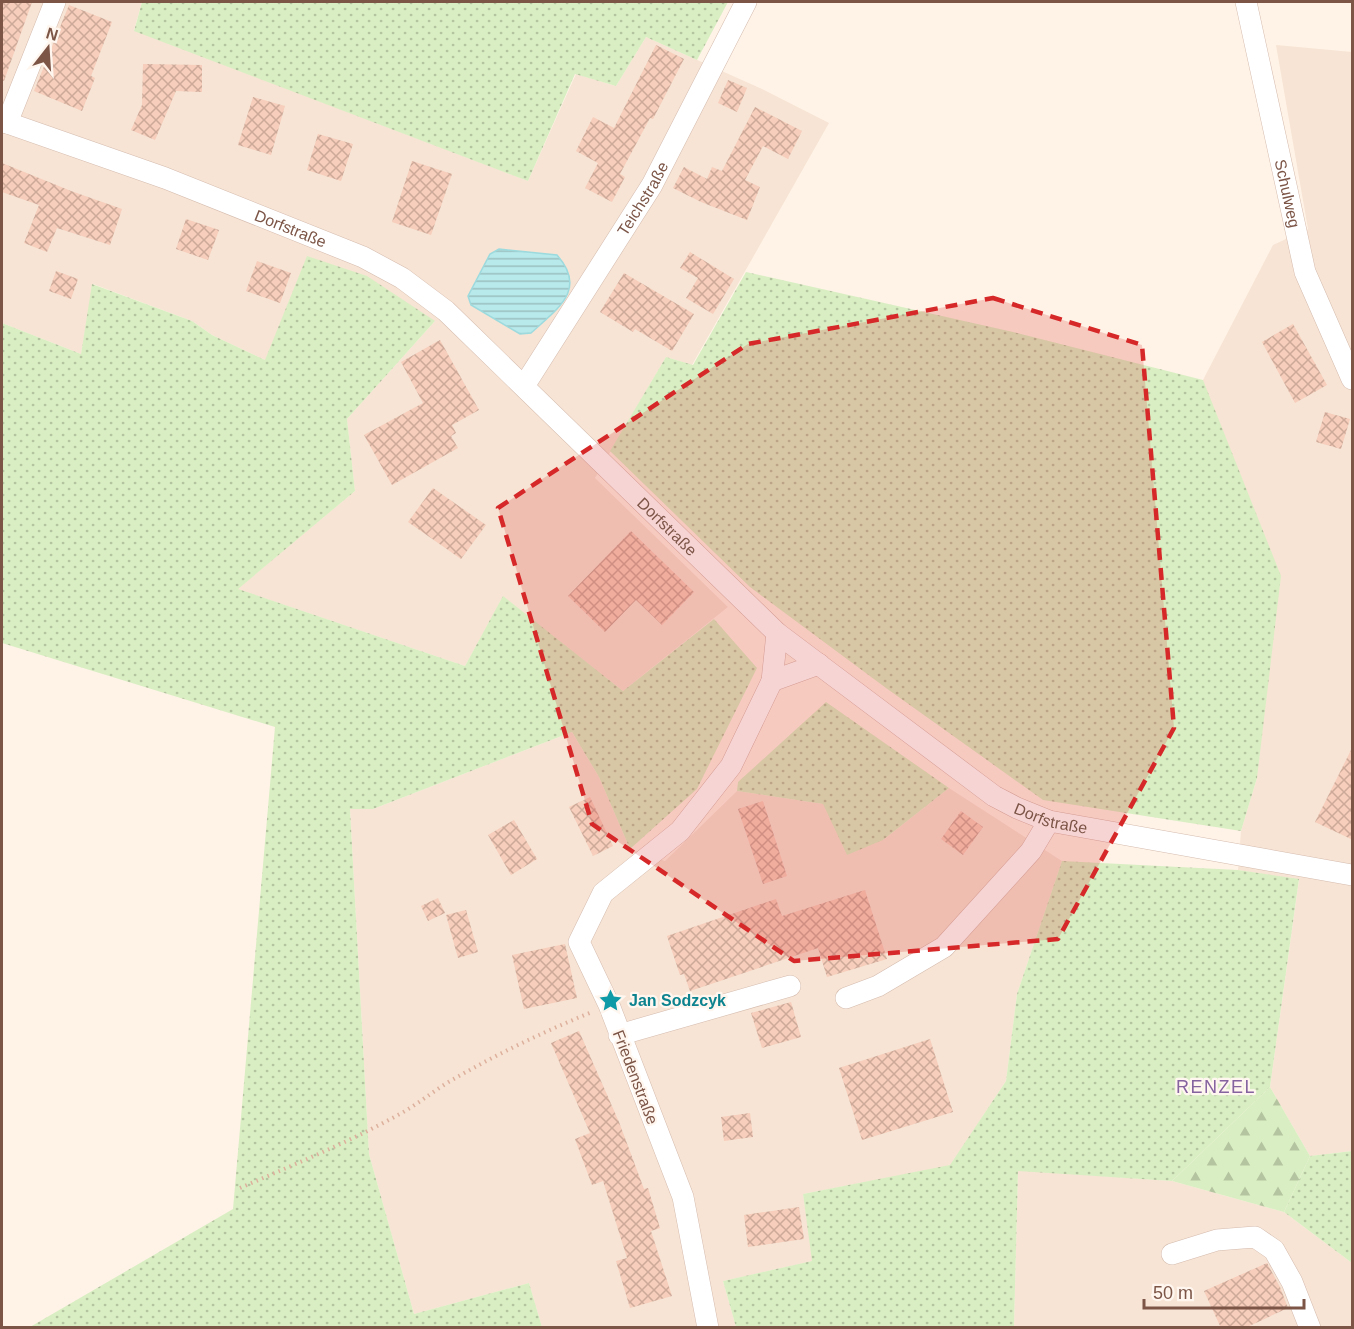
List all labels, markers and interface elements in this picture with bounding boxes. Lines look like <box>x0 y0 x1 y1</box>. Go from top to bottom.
north arrow <box>18 18 78 78</box>
text: N <box>44 24 60 44</box>
street label: Schulweg <box>1272 158 1303 229</box>
street label: Teichstraße <box>614 159 672 238</box>
street label: Dorfstraße <box>252 207 329 251</box>
street label: Dorfstraße <box>634 494 700 559</box>
street label: Dorfstraße <box>1012 800 1089 837</box>
place icon: Jan Sodzcyk <box>598 987 624 1013</box>
place label: Jan Sodzcyk <box>629 992 726 1009</box>
street label: Friedenstraße <box>610 1028 661 1127</box>
district label: RENZEL <box>1176 1077 1256 1097</box>
scale bar <box>1144 1272 1304 1310</box>
text: 50 m <box>1153 1283 1193 1303</box>

